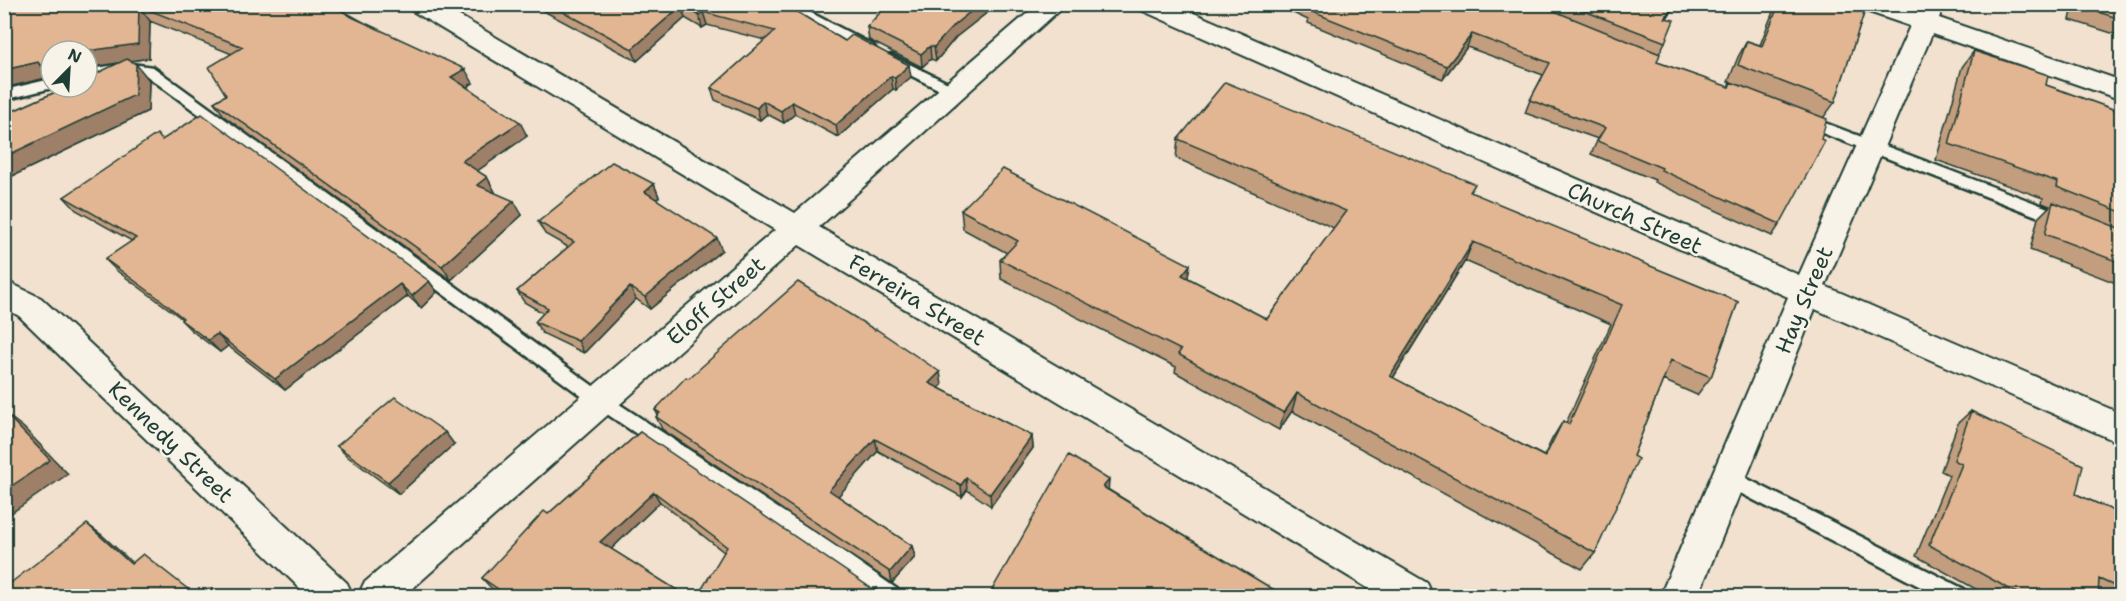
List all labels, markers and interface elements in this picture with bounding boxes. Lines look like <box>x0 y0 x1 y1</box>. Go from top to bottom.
north arrow <box>39 39 99 99</box>
text: N <box>65 44 85 68</box>
street label: Church Street <box>1563 175 1707 261</box>
street label: Hay Street <box>1768 242 1840 358</box>
street label: Ferreira Street <box>843 248 991 352</box>
street label: Eloff Street <box>661 250 771 352</box>
street label: Kennedy Street <box>102 375 240 509</box>

